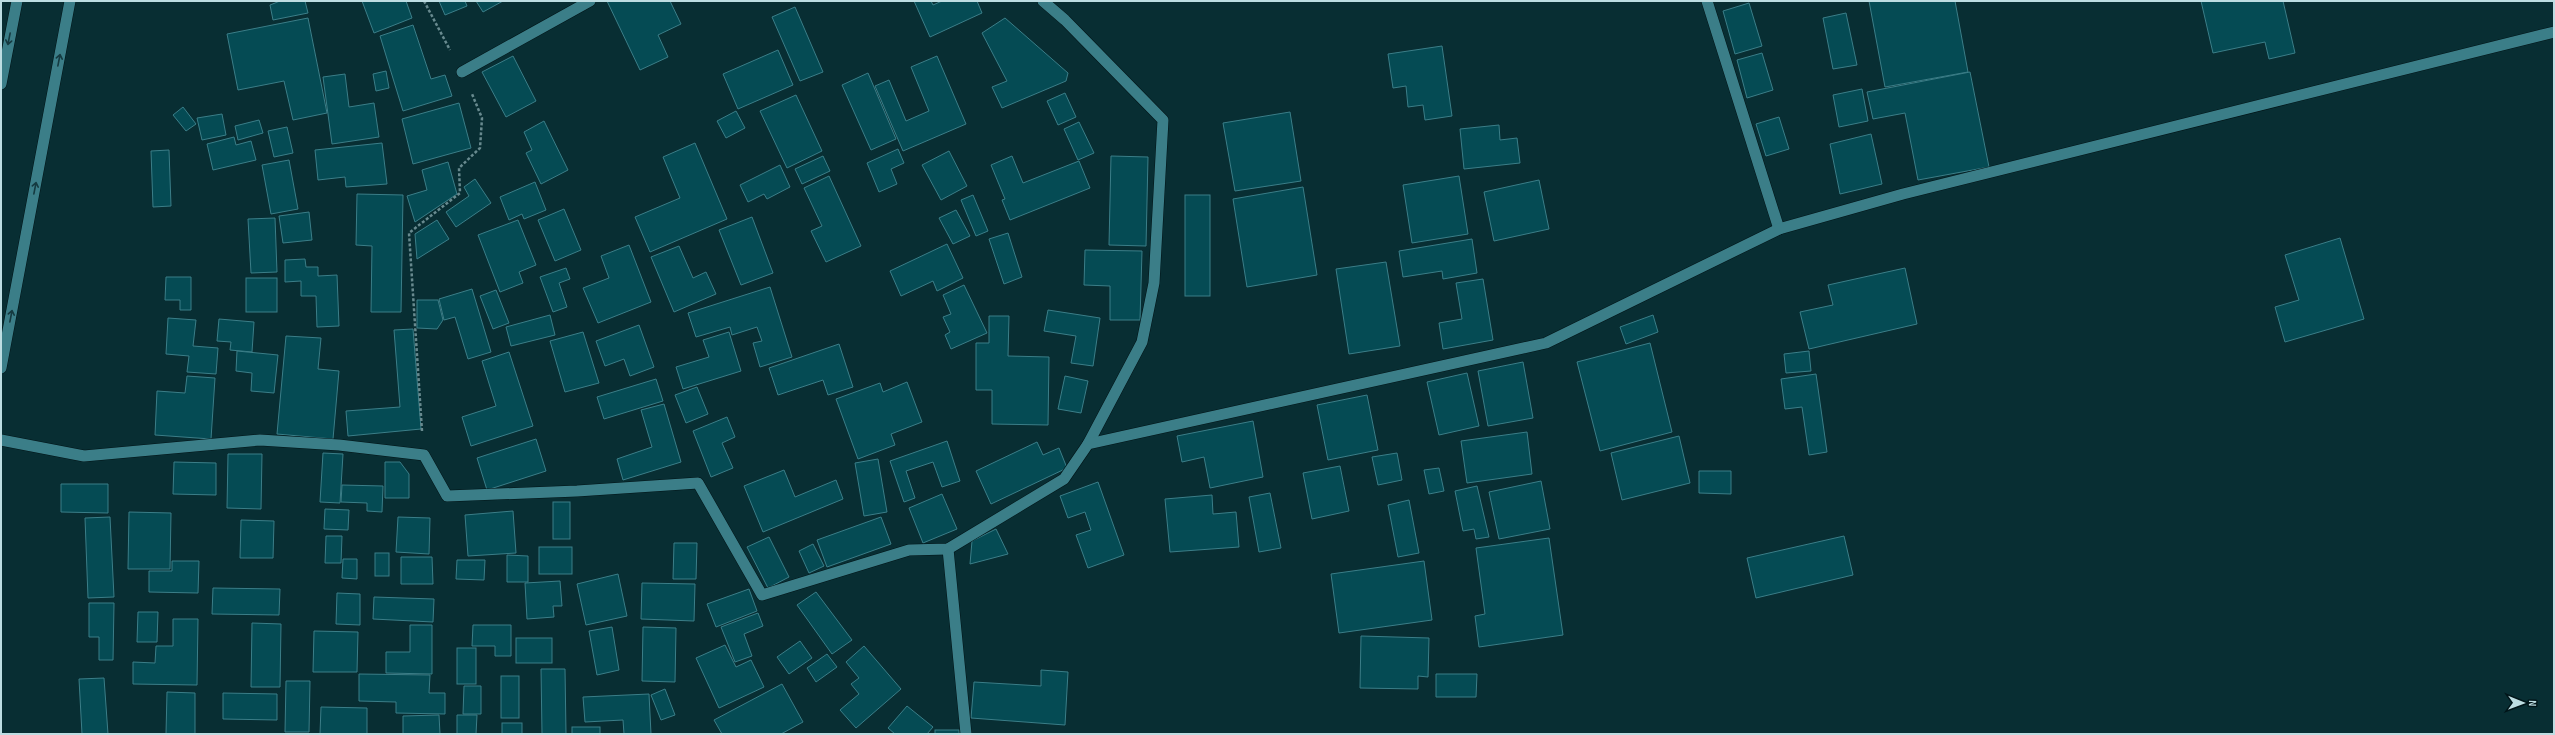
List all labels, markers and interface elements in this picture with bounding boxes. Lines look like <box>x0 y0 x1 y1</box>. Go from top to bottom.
one-way arrow <box>5 32 13 45</box>
one-way arrow <box>55 54 63 67</box>
one-way arrow <box>31 182 39 195</box>
one-way arrow <box>7 310 15 323</box>
north arrow <box>2503 683 2543 723</box>
text: N <box>2526 700 2539 706</box>

